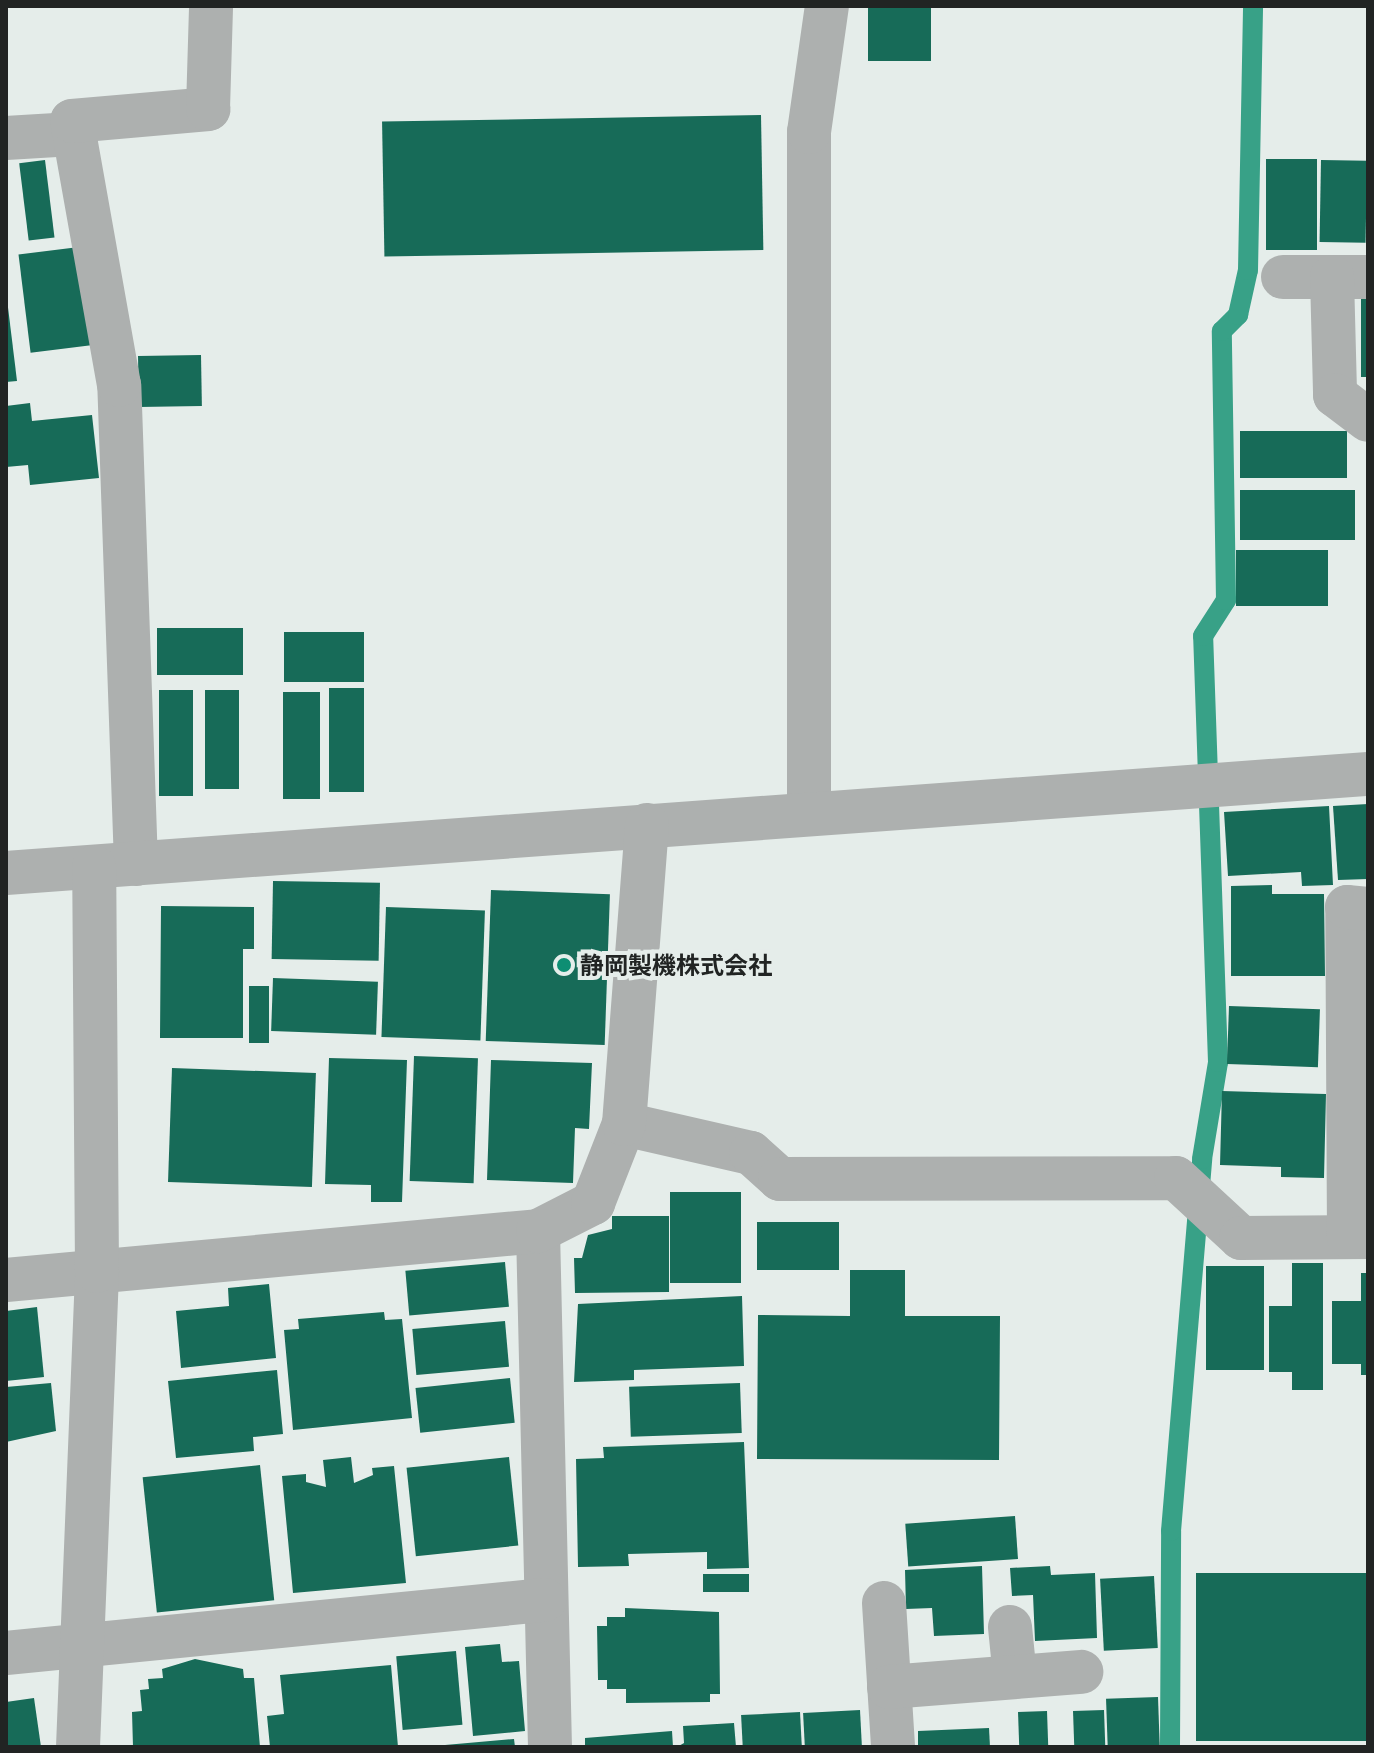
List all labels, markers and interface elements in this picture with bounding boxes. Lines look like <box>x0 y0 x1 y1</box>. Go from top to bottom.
place label: 静岡製機株式会社 <box>580 951 772 979</box>
marker: 静岡製機株式会社 <box>555 956 573 974</box>

